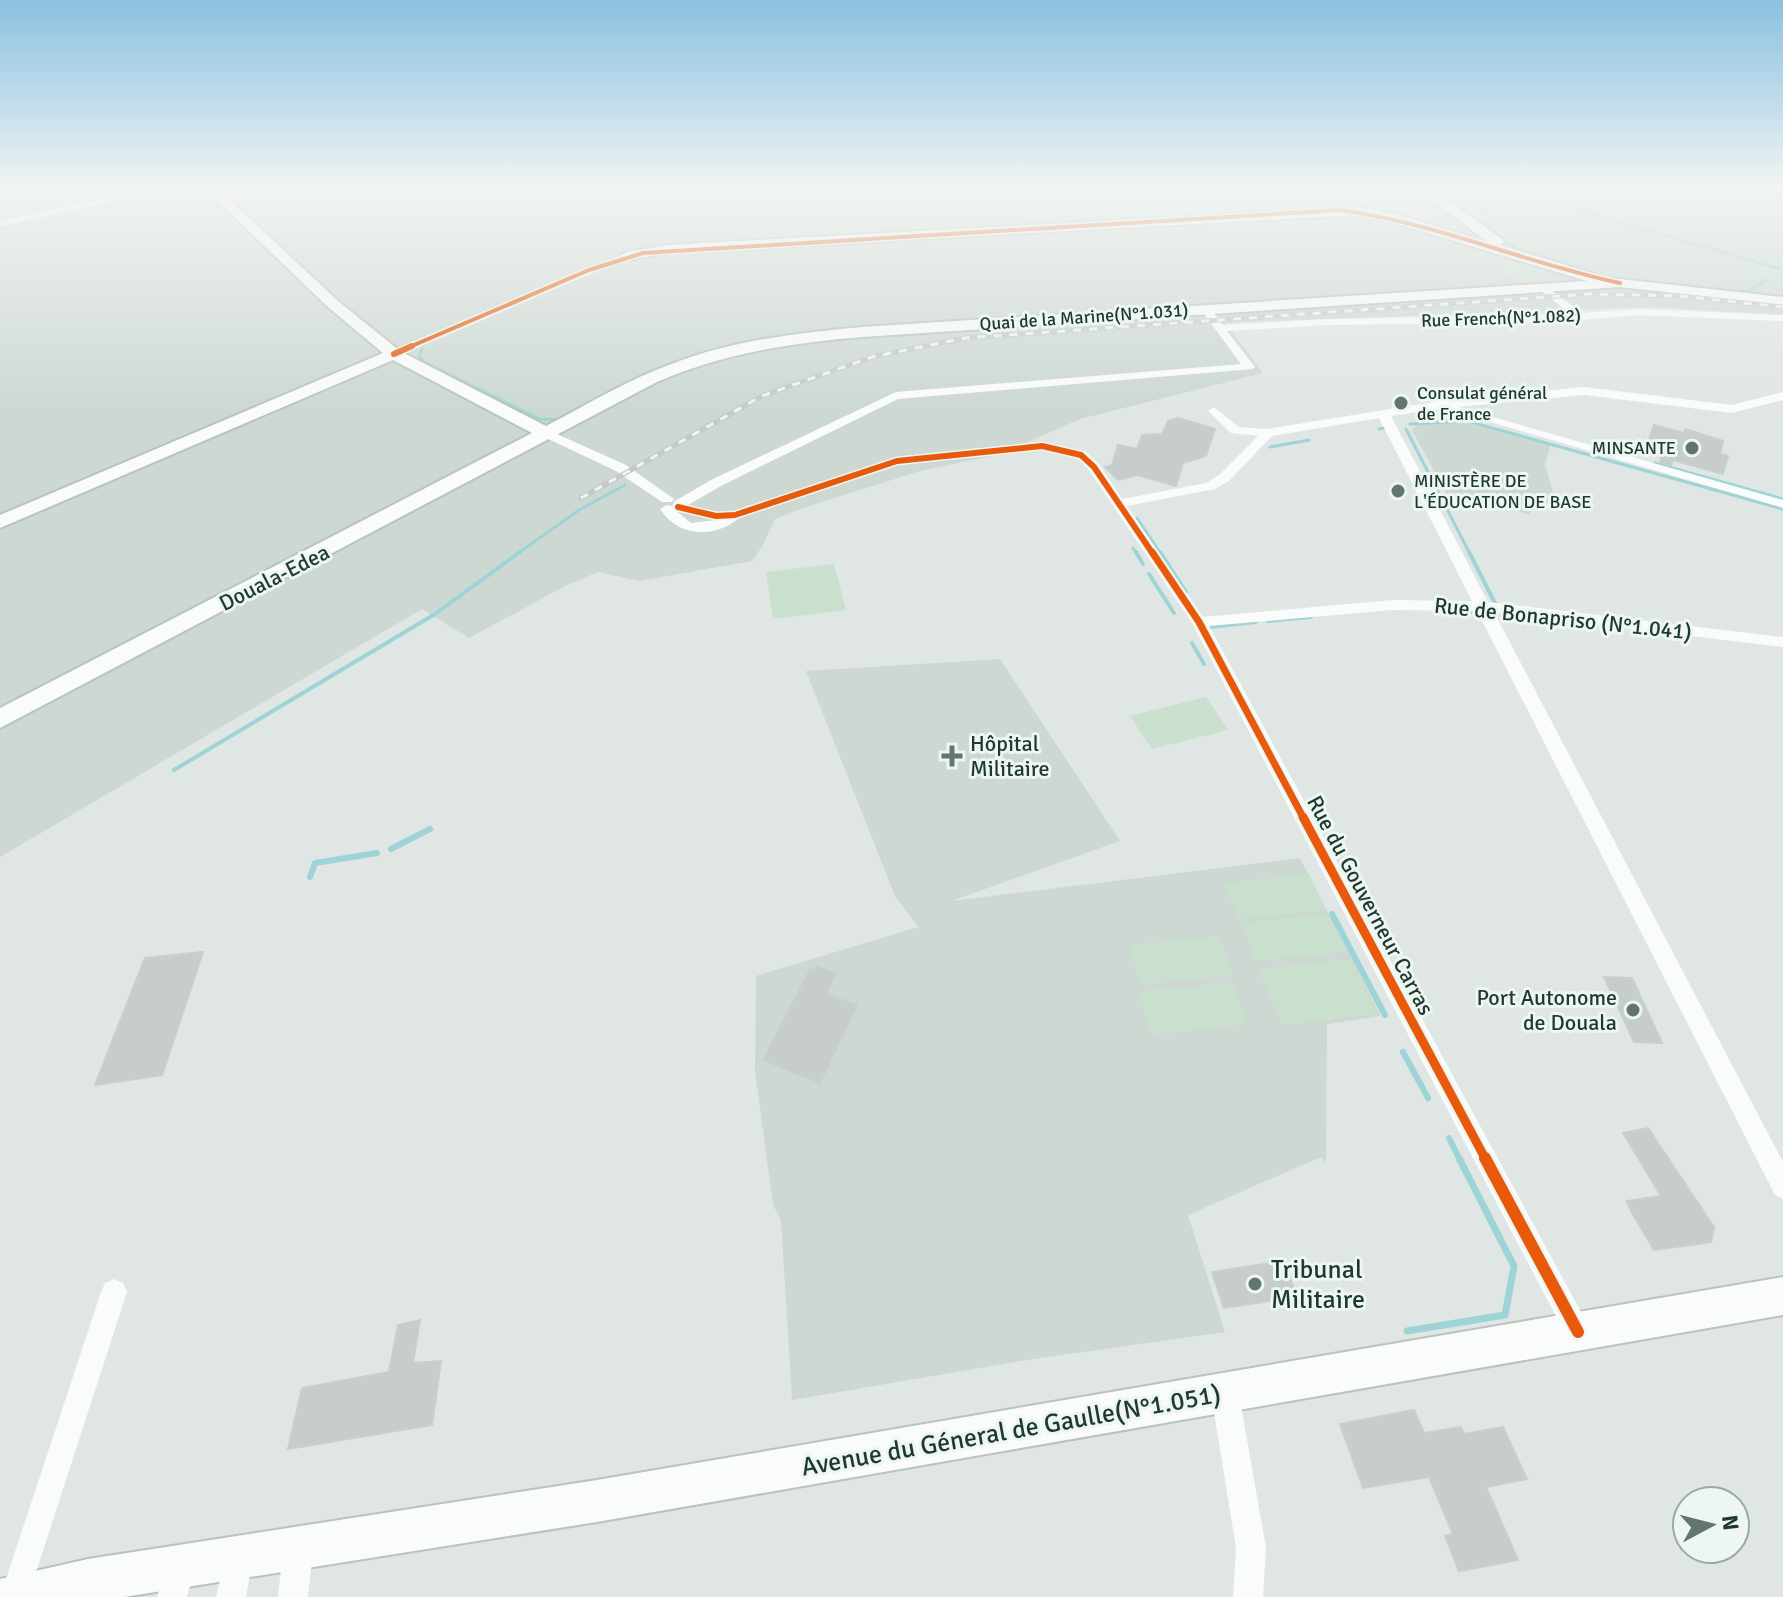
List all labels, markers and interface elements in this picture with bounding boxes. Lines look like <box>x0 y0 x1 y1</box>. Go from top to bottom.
street label: Quai de la Marine(N°1.031) <box>979 299 1189 335</box>
street label: Rue French(N°1.082) <box>1421 304 1581 332</box>
place label: Consulat général de France <box>1417 382 1547 425</box>
marker: Consulat général de France <box>1392 394 1410 412</box>
place label: MINSANTE <box>1592 437 1676 459</box>
marker: MINSANTE <box>1683 439 1701 457</box>
place label: MINISTÈRE DE L'ÉDUCATION DE BASE <box>1414 470 1592 513</box>
marker: MINISTÈRE DE L'ÉDUCATION DE BASE <box>1389 482 1407 500</box>
street label: Douala-Edea <box>215 538 334 617</box>
street label: Rue de Bonapriso (N°1.041) <box>1433 592 1693 645</box>
place label: Hôpital Militaire <box>970 730 1049 782</box>
marker: Hôpital Militaire <box>941 745 963 767</box>
street label: Rue du Gouverneur Carras <box>1301 791 1440 1020</box>
place label: Port Autonome de Douala <box>1476 984 1617 1036</box>
marker: Port Autonome de Douala <box>1624 1001 1642 1019</box>
place label: Tribunal Militaire <box>1271 1254 1365 1316</box>
marker: Tribunal Militaire <box>1246 1275 1264 1293</box>
street label: Avenue du Géneral de Gaulle(N°1.051) <box>799 1378 1223 1484</box>
north arrow <box>1671 1485 1751 1565</box>
text: N <box>1716 1513 1745 1532</box>

